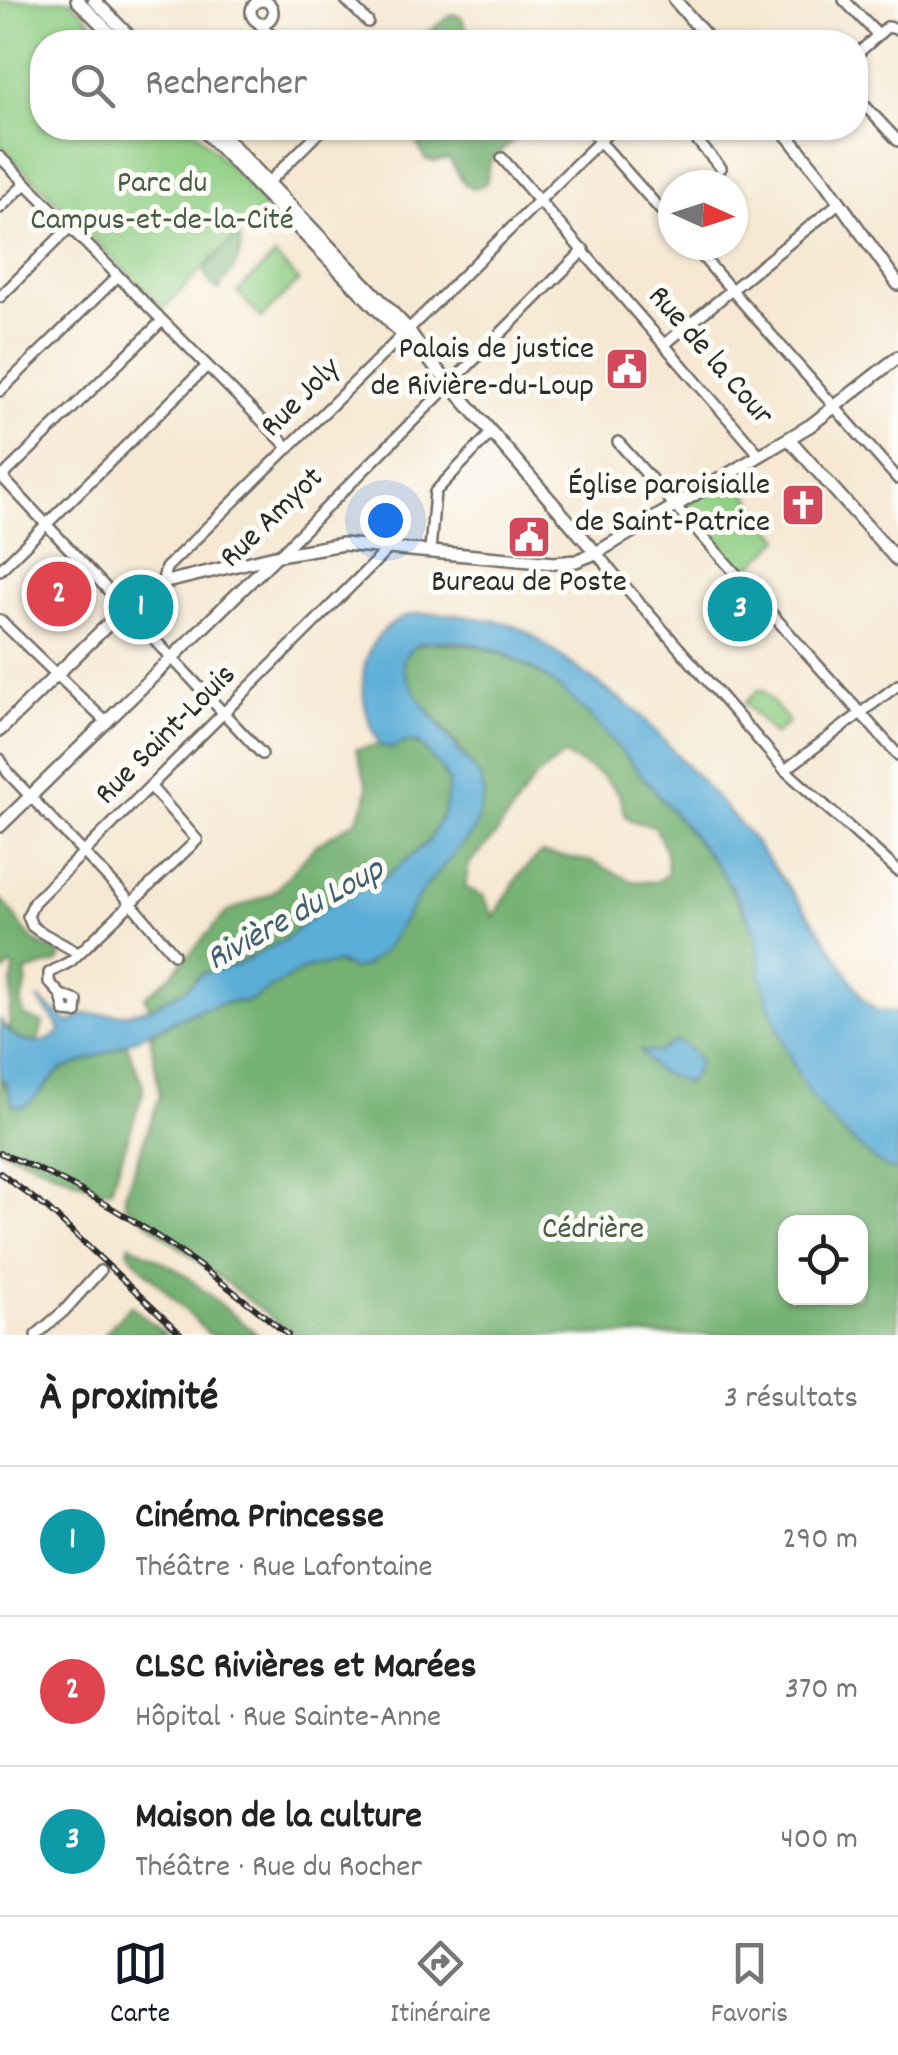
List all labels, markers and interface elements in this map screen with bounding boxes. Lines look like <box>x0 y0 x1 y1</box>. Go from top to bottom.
search box <box>30 30 868 140</box>
icon: search <box>65 58 120 113</box>
text: Rechercher <box>145 58 307 113</box>
park label: Parc du Campus-et-de-la-Cité <box>30 162 294 245</box>
north arrow <box>658 170 748 260</box>
street label: Rue de la Cour <box>635 277 783 437</box>
place label: Palais de justice de Rivière-du-Loup <box>371 328 594 411</box>
public building icon: Palais de justice de Rivière-du-Loup <box>604 346 650 392</box>
street label: Rue Joly <box>251 348 353 450</box>
street label: Rue Amyot <box>211 457 336 580</box>
place label: Église paroisialle de Saint-Patrice <box>568 464 770 547</box>
church icon: Église paroisialle de Saint-Patrice <box>780 482 826 528</box>
your location <box>360 495 411 546</box>
public building icon: Bureau de Poste <box>506 514 552 560</box>
pin: 2 <box>27 556 92 632</box>
place label: Bureau de Poste <box>431 561 627 607</box>
pin: 1 <box>108 570 174 644</box>
pin: 3 <box>708 572 772 646</box>
street label: Rue Saint-Louis <box>86 655 248 817</box>
water label: Rivière du Loup <box>198 846 396 986</box>
park label: Cédrière <box>542 1208 644 1254</box>
map controls <box>778 1215 868 1305</box>
button: locate <box>778 1215 868 1305</box>
text: À proximité <box>40 1370 218 1430</box>
text: 3 résultats <box>724 1377 858 1423</box>
text: Cinéma Princesse <box>135 1491 384 1546</box>
text: 1 <box>69 1518 76 1564</box>
text: 290 m <box>783 1518 858 1564</box>
text: Théâtre · Rue Lafontaine <box>135 1546 433 1592</box>
text: CLSC Rivières et Marées <box>135 1641 476 1696</box>
text: 2 <box>66 1668 79 1714</box>
text: 370 m <box>785 1668 858 1714</box>
text: Hôpital · Rue Sainte-Anne <box>135 1696 441 1742</box>
text: Maison de la culture <box>135 1791 422 1846</box>
text: 3 <box>65 1818 80 1864</box>
text: 400 m <box>781 1818 858 1864</box>
text: Théâtre · Rue du Rocher <box>135 1846 422 1892</box>
tab: Carte <box>110 1936 170 2036</box>
tab: Itinéraire <box>390 1936 491 2036</box>
tab: Favoris <box>711 1936 788 2036</box>

